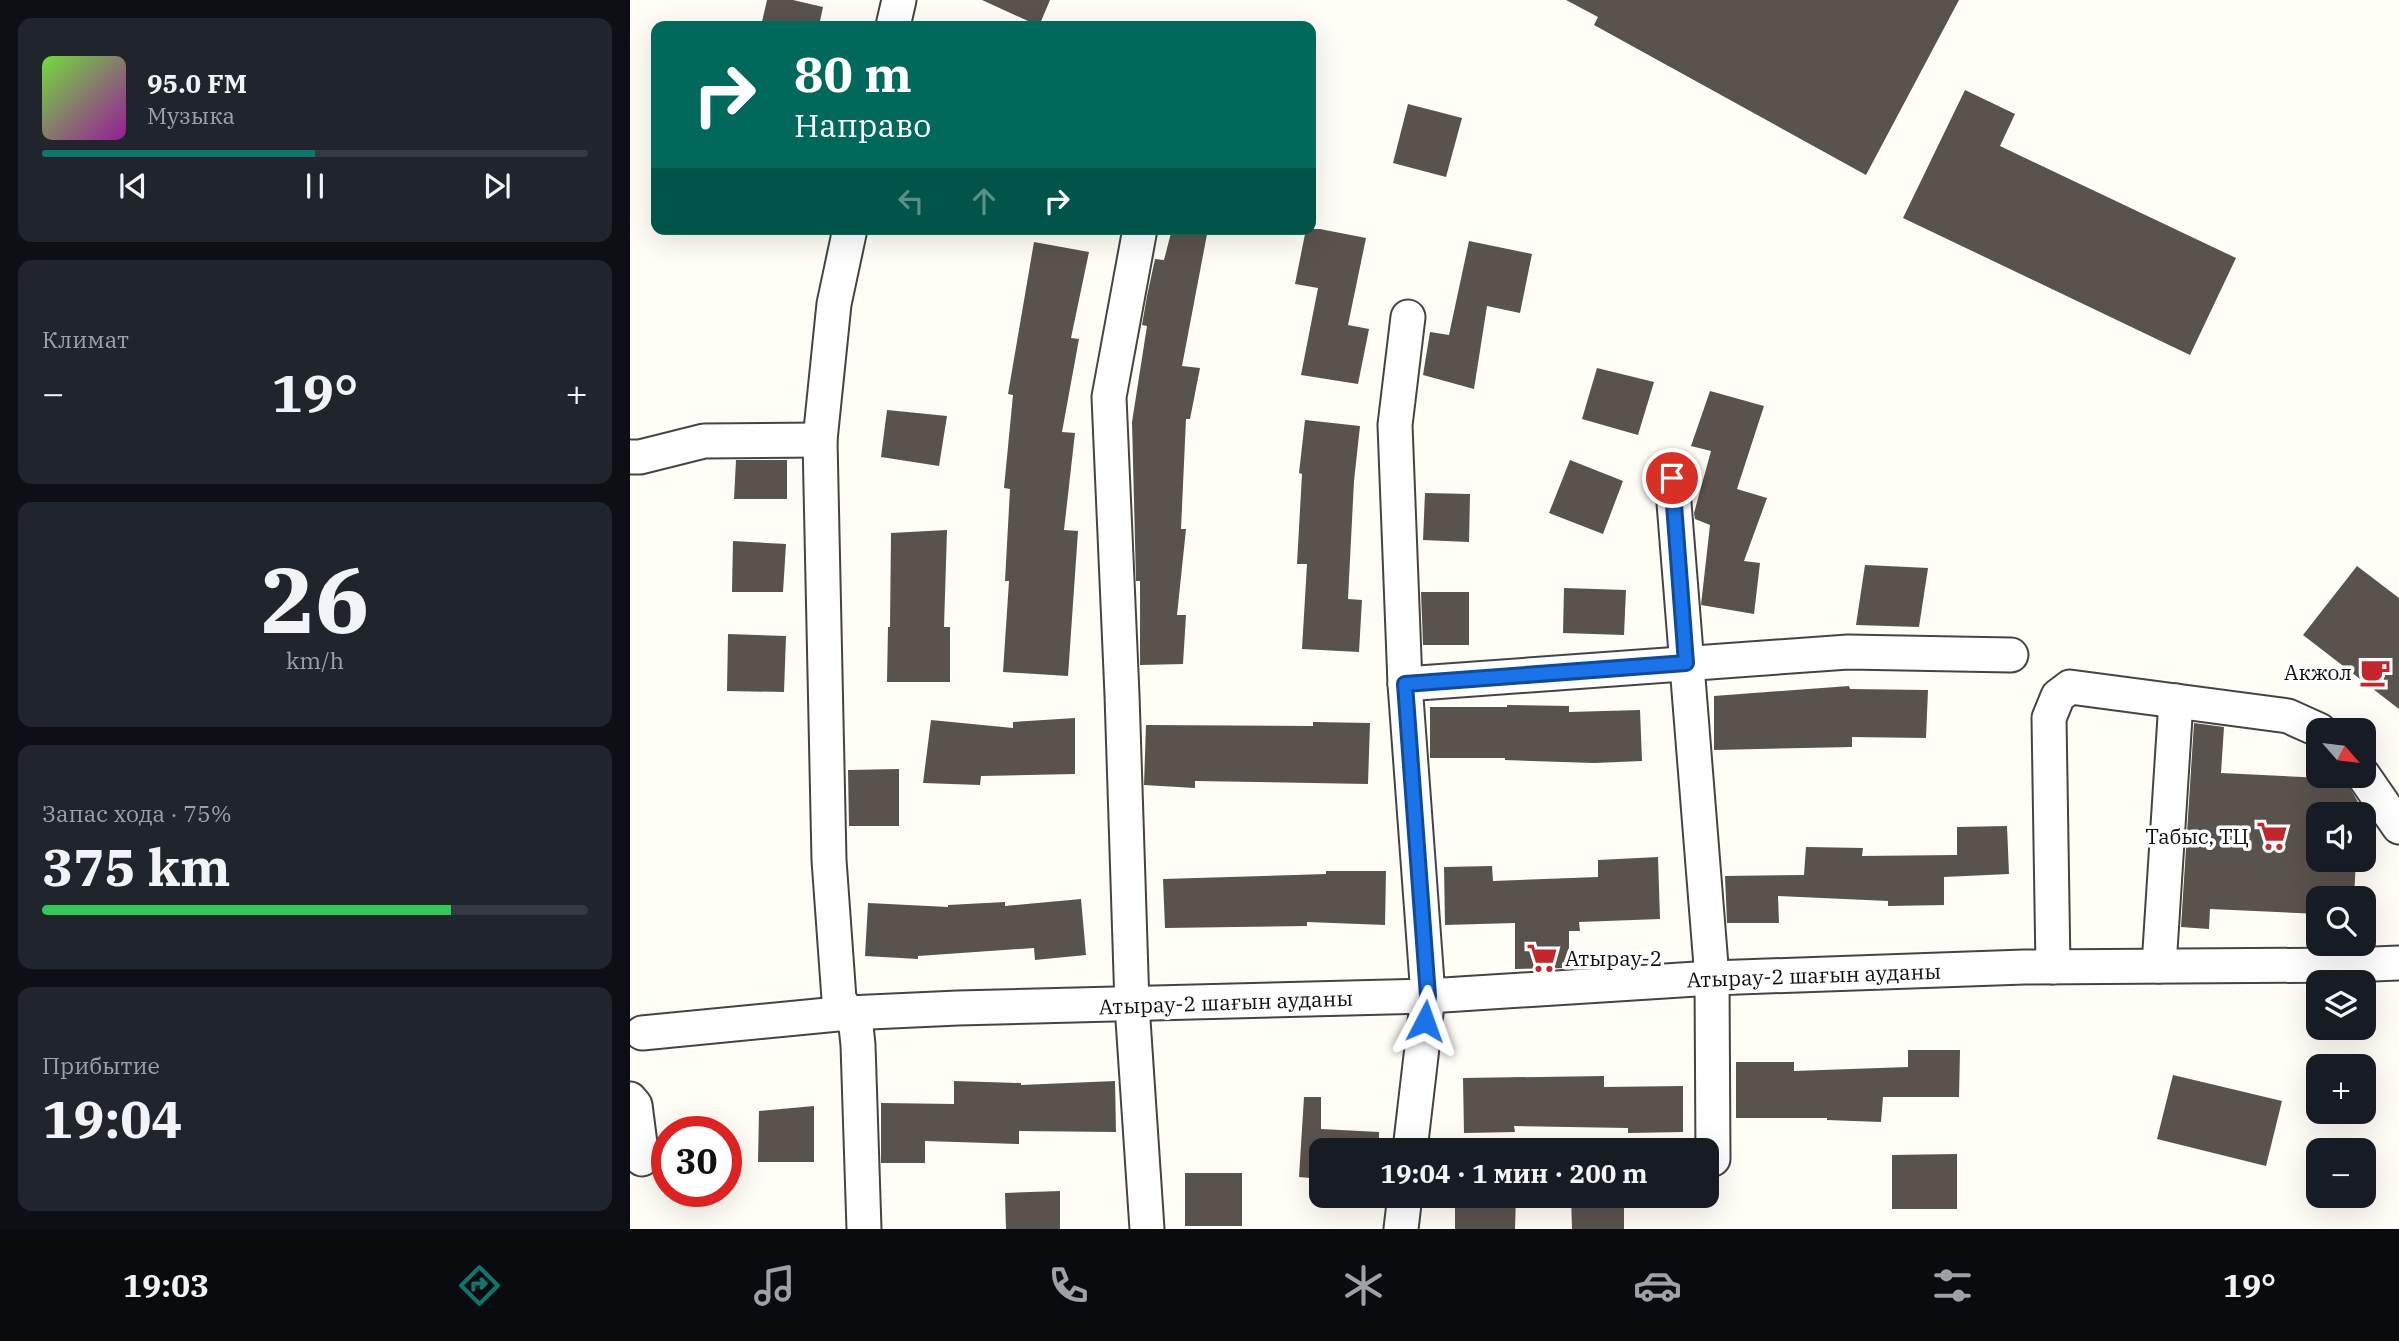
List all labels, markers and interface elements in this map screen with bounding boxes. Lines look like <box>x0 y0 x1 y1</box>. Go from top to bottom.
text: 80 m <box>794 42 912 105</box>
icon: right <box>679 49 770 140</box>
text: 95.0 FM <box>147 66 247 100</box>
text: Музыка <box>147 100 235 130</box>
text: Направо <box>794 104 931 146</box>
icon: previous <box>114 167 152 205</box>
icon: pause <box>296 167 334 205</box>
icon: next <box>478 167 516 205</box>
icon: left <box>892 182 930 220</box>
icon: ahead <box>965 182 1003 220</box>
icon: right <box>1038 182 1076 220</box>
text: Климат <box>42 324 129 354</box>
text: 19° <box>272 359 358 426</box>
text: − <box>42 368 65 417</box>
text: + <box>565 368 588 417</box>
pin <box>1642 448 1702 508</box>
icon: arrive <box>1653 459 1691 497</box>
text: 26 <box>260 540 370 658</box>
text: km/h <box>286 645 344 675</box>
cafe icon: Акжол <box>2358 655 2392 689</box>
place label: Акжол <box>2284 658 2352 686</box>
north arrow <box>2306 718 2376 788</box>
map controls <box>2306 718 2376 1208</box>
text: Запас хода · 75% <box>42 798 232 828</box>
button: sound <box>2306 802 2376 872</box>
supermarket icon: Табыс, ТЦ <box>2255 819 2289 853</box>
place label: Табыс, ТЦ <box>2145 822 2249 850</box>
text: 375 km <box>42 833 231 900</box>
button: search <box>2306 886 2376 956</box>
supermarket icon: Атырау-2 <box>1525 941 1559 975</box>
place label: Атырау-2 <box>1565 944 1662 972</box>
street label: Атырау-2 шағын ауданы <box>1686 957 1942 993</box>
button: layers <box>2306 970 2376 1040</box>
street label: Атырау-2 шағын ауданы <box>1098 984 1354 1020</box>
position arrow <box>1388 984 1462 1058</box>
text: Прибытие <box>42 1050 160 1080</box>
button: + <box>2306 1054 2376 1124</box>
text: 19:04 <box>42 1085 183 1152</box>
speed limit sign: 30 <box>651 1116 742 1207</box>
button: − <box>2306 1138 2376 1208</box>
text: 19:04 · 1 мин · 200 m <box>1380 1156 1648 1190</box>
icon: directions <box>455 1261 504 1310</box>
icon: music <box>750 1261 799 1310</box>
icon: phone <box>1044 1261 1093 1310</box>
icon: climate <box>1339 1261 1388 1310</box>
icon: car <box>1633 1261 1682 1310</box>
icon: filters <box>1928 1261 1977 1310</box>
text: 19:03 <box>123 1264 209 1306</box>
text: 19° <box>2223 1264 2276 1306</box>

